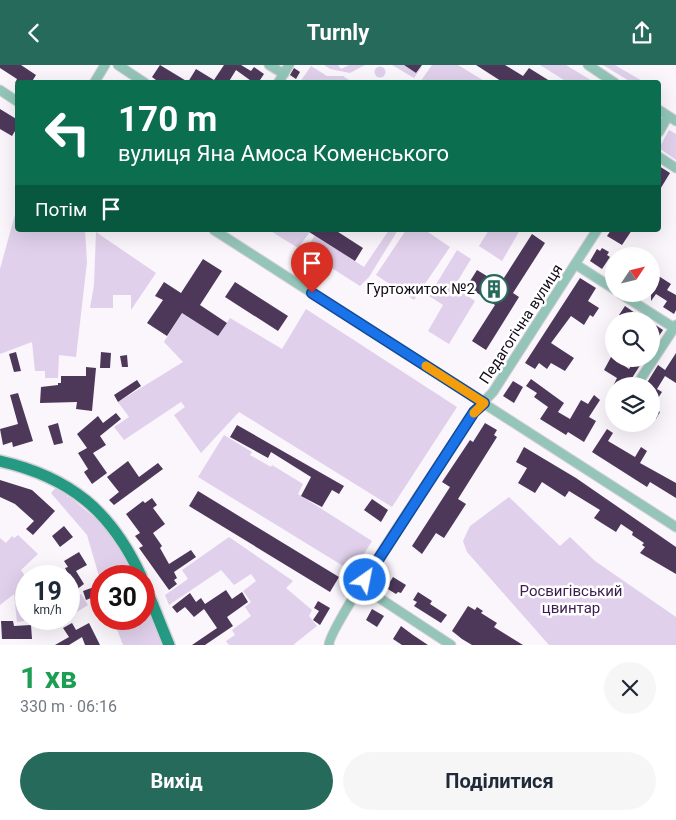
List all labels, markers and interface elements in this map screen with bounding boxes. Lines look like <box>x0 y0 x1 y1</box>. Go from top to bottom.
icon: back <box>20 19 48 47</box>
icon: share <box>628 19 656 47</box>
text: Turnly <box>307 20 369 45</box>
text: 170 m <box>118 99 217 140</box>
icon: left <box>35 100 100 165</box>
text: вулиця Яна Амоса Коменського <box>118 141 449 166</box>
icon: arrive <box>97 195 125 223</box>
text: Потім <box>35 198 87 221</box>
pin <box>291 242 333 293</box>
north arrow <box>605 247 660 303</box>
map controls <box>605 247 660 432</box>
icon: arrive <box>298 249 326 277</box>
street label: Педагогічна вулиця <box>476 261 566 387</box>
building icon: Гуртожиток №2 <box>479 274 509 304</box>
place label: Гуртожиток №2 <box>366 280 475 298</box>
button: search <box>605 312 660 367</box>
button: layers <box>605 377 660 432</box>
position arrow <box>338 553 390 605</box>
speed limit sign: 30 <box>90 565 155 630</box>
text: 19 <box>33 577 62 606</box>
park label: Росвигівський цвинтар <box>520 582 622 617</box>
text: km/h <box>33 603 62 617</box>
text: 1 хв <box>20 660 77 695</box>
button: close <box>604 662 656 714</box>
text: 330 m · 06:16 <box>20 697 117 716</box>
button: Вихід <box>20 752 333 810</box>
button: Поділитися <box>343 752 656 810</box>

